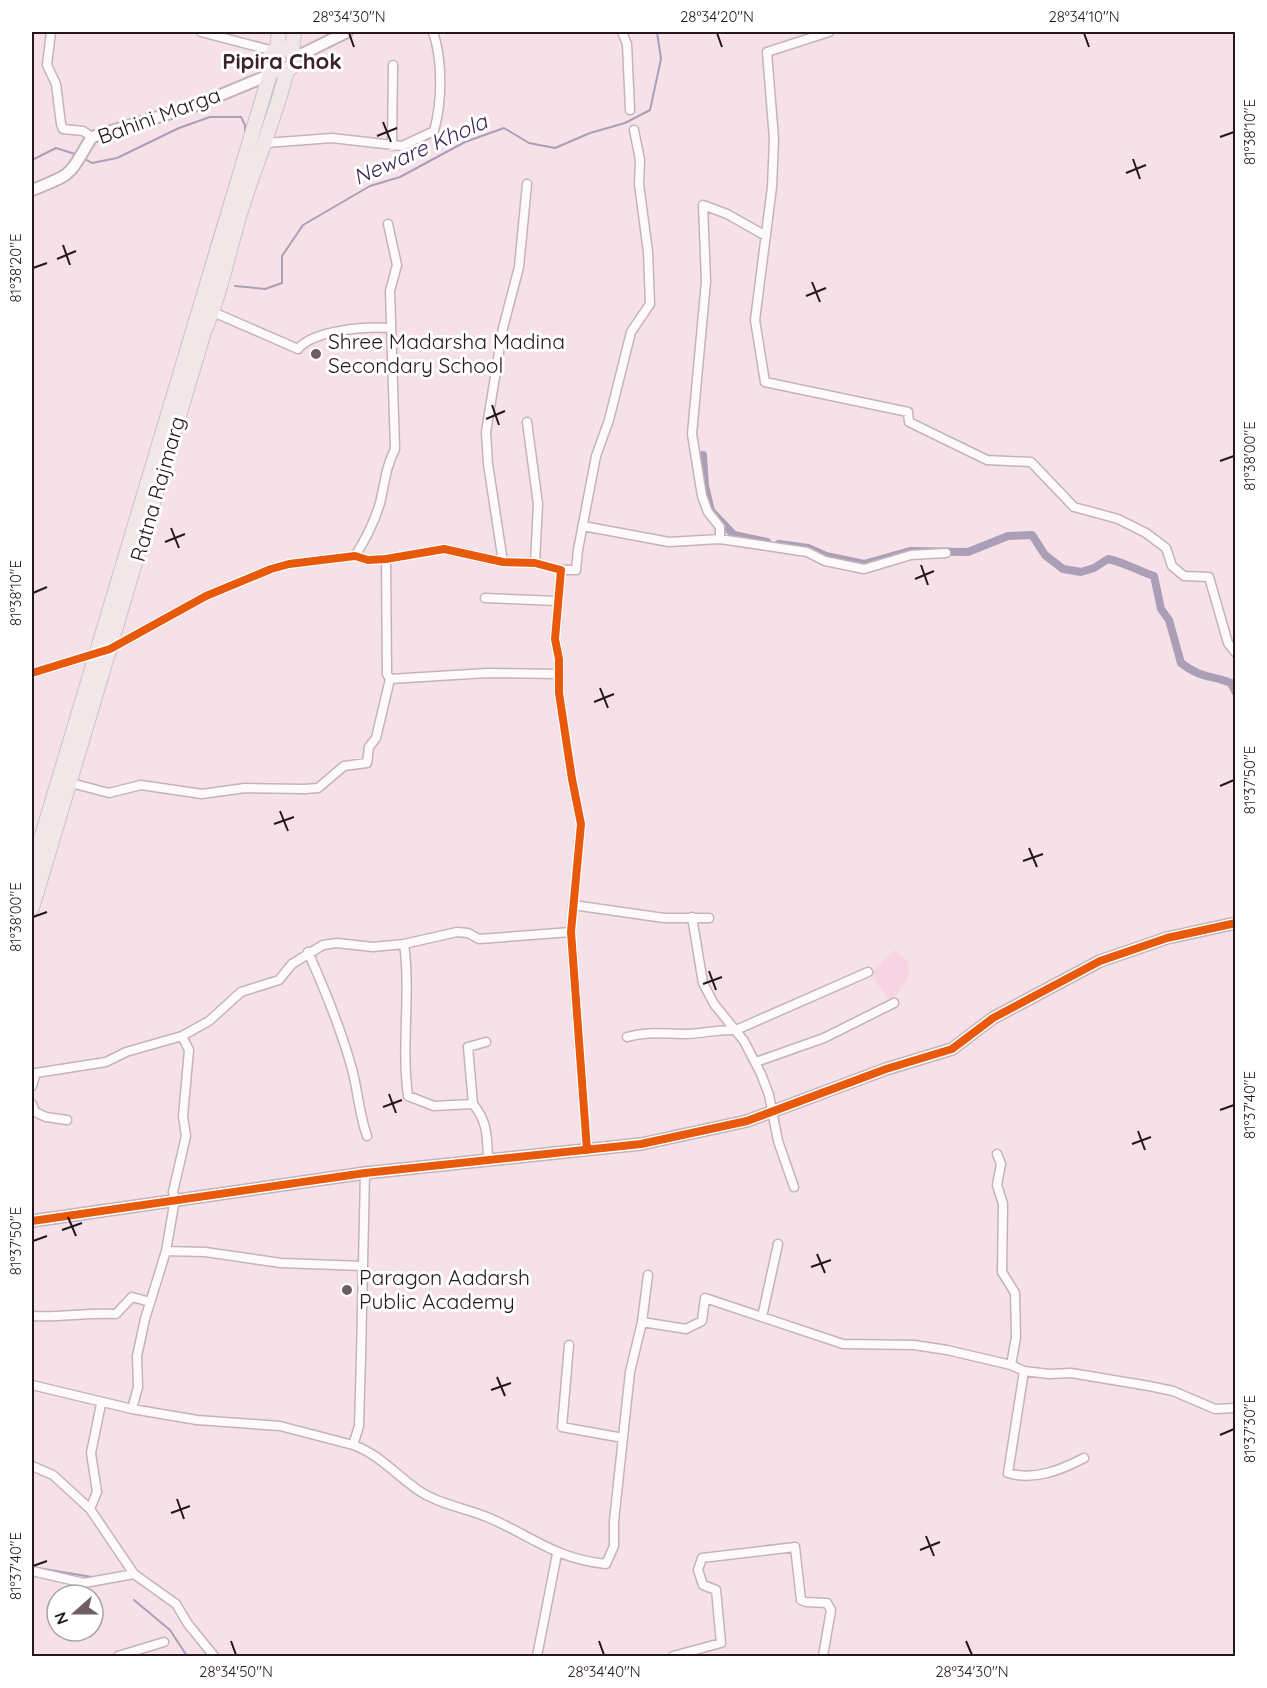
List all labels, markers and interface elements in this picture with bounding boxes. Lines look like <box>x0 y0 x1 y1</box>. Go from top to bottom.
text: 28°34'30"N <box>312 7 386 26</box>
text: 28°34'20"N <box>680 7 754 26</box>
text: 28°34'10"N <box>1048 7 1120 26</box>
district label: Pipira Chok <box>222 47 342 75</box>
street label: Bahini Marga <box>94 81 224 149</box>
text: 81°38'10"E <box>1240 99 1259 165</box>
water label: Neware Khola <box>349 106 493 191</box>
text: 81°38'20"E <box>6 234 25 303</box>
place label: Shree Madarsha Madina Secondary School <box>328 328 565 378</box>
marker: Shree Madarsha Madina Secondary School <box>309 347 323 361</box>
street label: Ratna Rajmarg <box>124 413 190 564</box>
text: 81°38'00"E <box>1240 421 1259 491</box>
text: 81°38'10"E <box>6 560 25 626</box>
text: 81°37'50"E <box>1240 746 1259 814</box>
text: 81°38'00"E <box>6 882 25 952</box>
text: 81°37'40"E <box>1240 1071 1259 1139</box>
text: 81°37'50"E <box>6 1207 25 1275</box>
place label: Paragon Aadarsh Public Academy <box>359 1264 530 1314</box>
marker: Paragon Aadarsh Public Academy <box>340 1283 354 1297</box>
text: 81°37'30"E <box>1240 1395 1259 1463</box>
text: 81°37'40"E <box>6 1532 25 1600</box>
north arrow <box>45 1583 105 1643</box>
text: N <box>50 1609 72 1627</box>
text: 28°34'50"N <box>199 1662 273 1681</box>
text: 28°34'40"N <box>567 1662 641 1681</box>
text: 28°34'30"N <box>935 1662 1009 1681</box>

